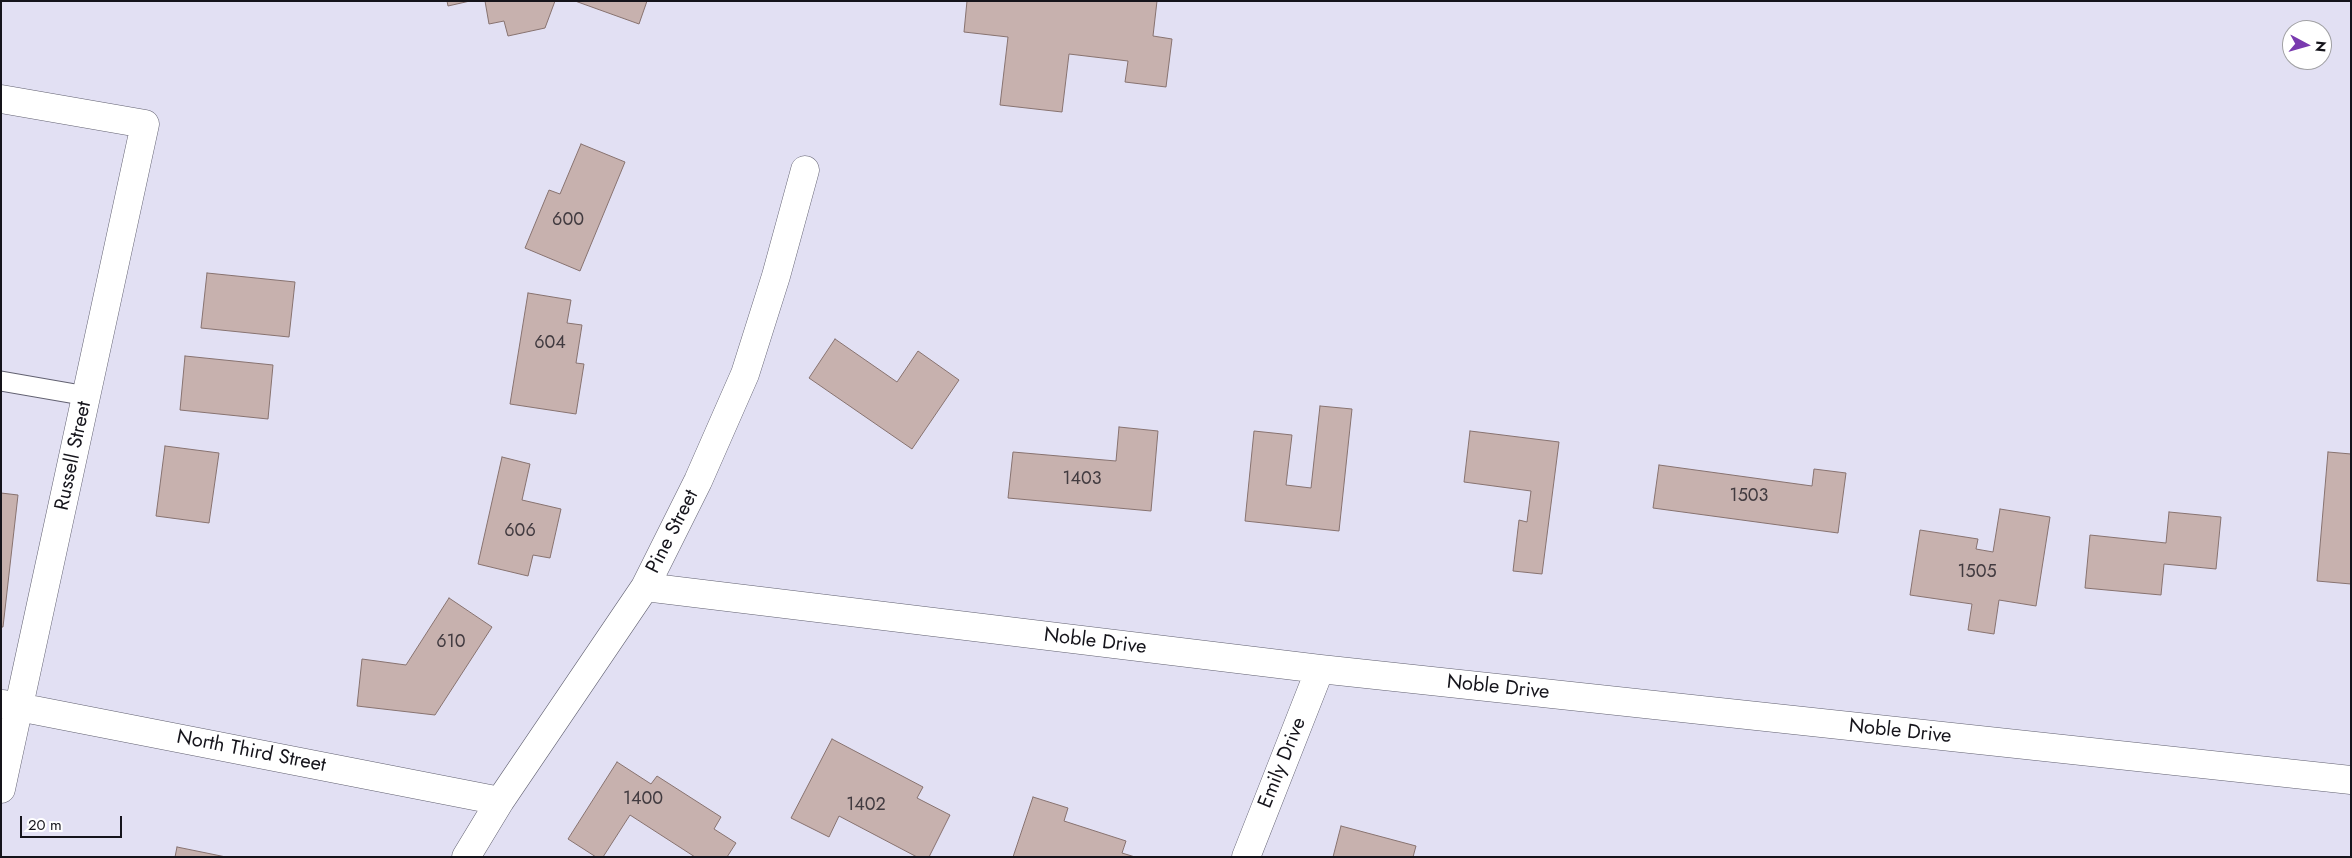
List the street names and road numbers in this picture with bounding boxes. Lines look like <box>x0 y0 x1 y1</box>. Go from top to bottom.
street label: Russell Street <box>51 399 97 513</box>
street label: Pine Street <box>642 486 704 578</box>
street label: Noble Drive <box>1042 624 1148 660</box>
street label: Noble Drive <box>1445 671 1551 705</box>
street label: Emily Drive <box>1254 714 1312 812</box>
street label: Noble Drive <box>1847 715 1953 749</box>
street label: North Third Street <box>174 726 328 778</box>

